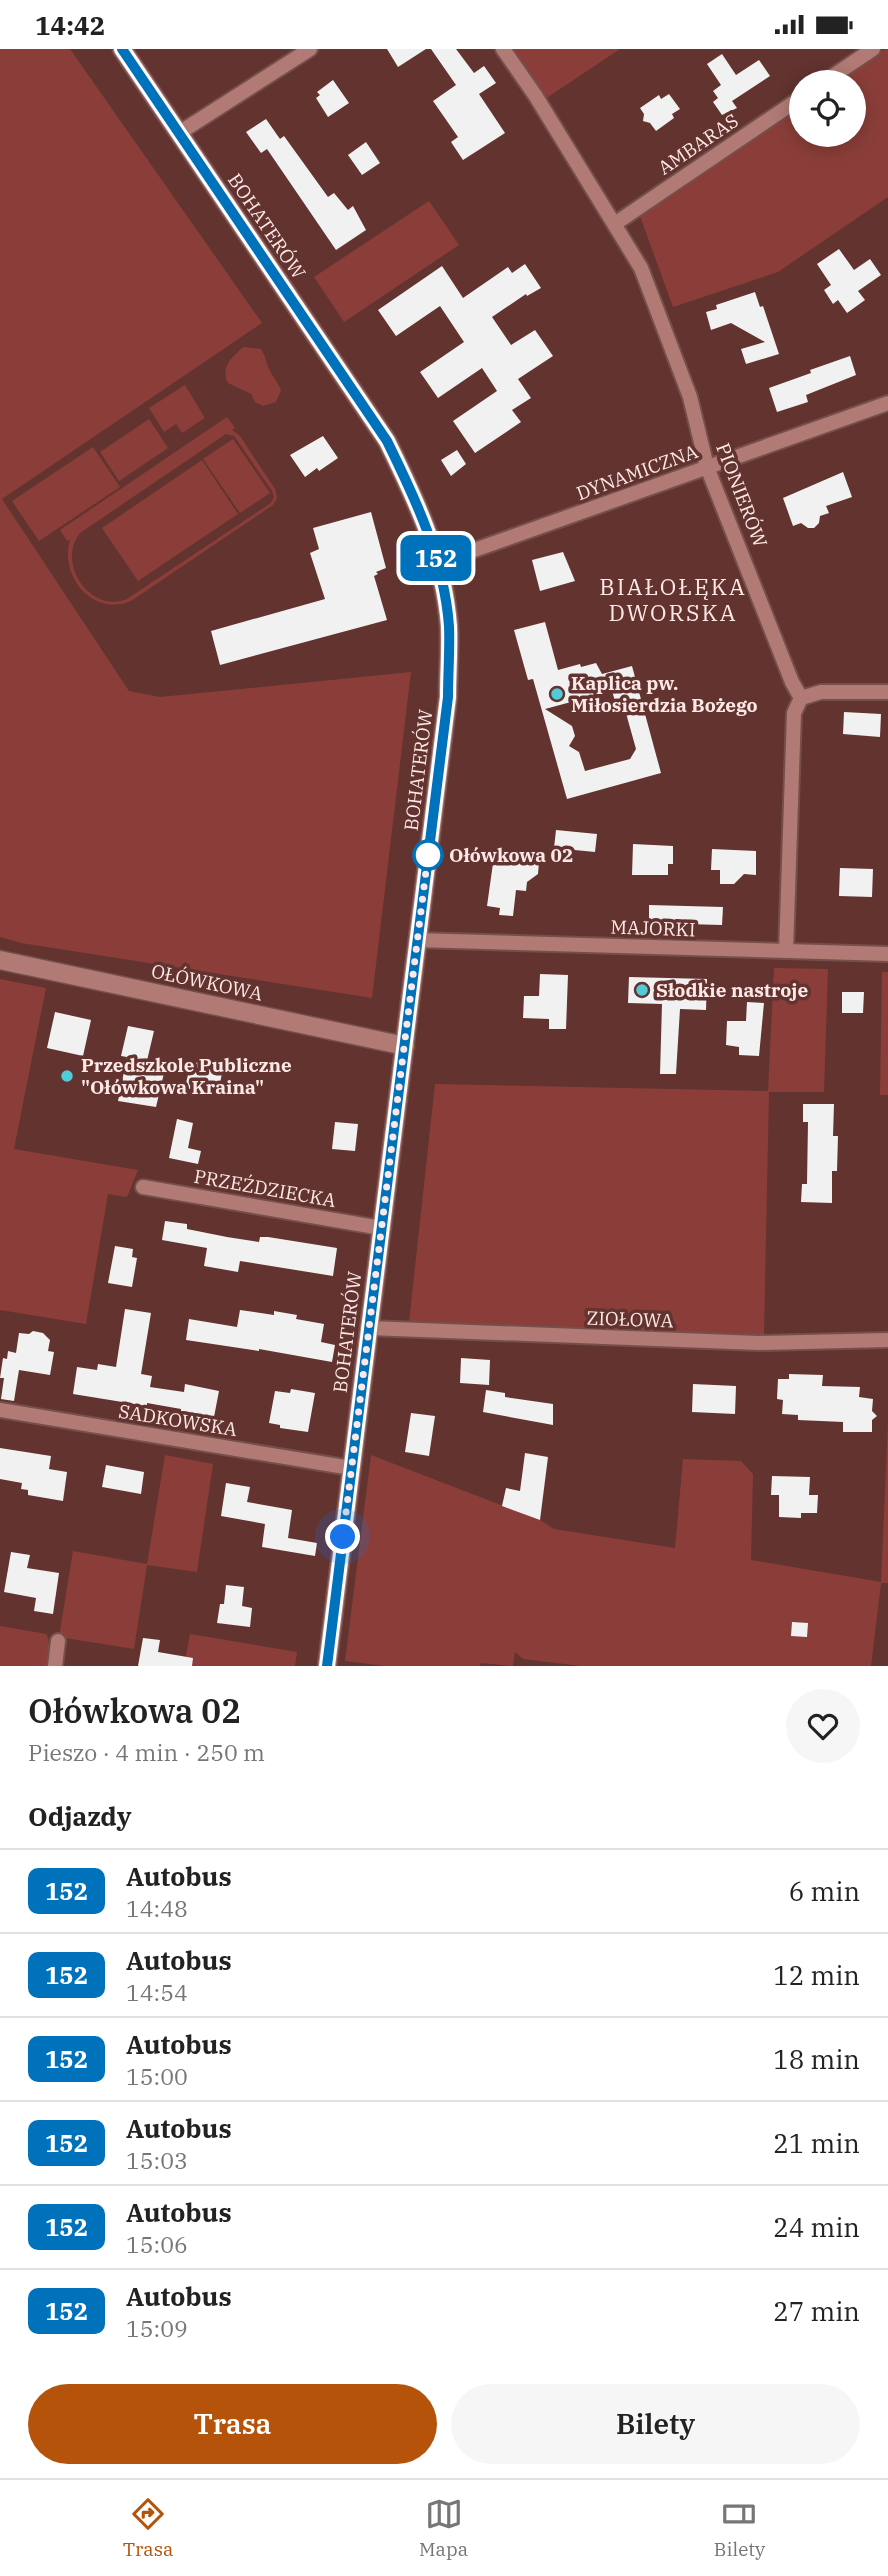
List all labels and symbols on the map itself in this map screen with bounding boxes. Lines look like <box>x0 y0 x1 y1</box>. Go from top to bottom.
street label: AMBARAS <box>653 108 743 180</box>
street label: BOHATERÓW <box>223 169 311 283</box>
street label: DYNAMICZNA <box>573 439 701 505</box>
street label: PIONIERÓW <box>711 439 773 551</box>
line badge: 152 <box>396 535 476 581</box>
district label: BIAŁOŁĘKA DWORSKA <box>599 571 747 627</box>
place label: Kaplica pw. Miłosierdzia Bożego <box>571 671 758 717</box>
marker: Kaplica pw. Miłosierdzia Bożego <box>549 686 565 702</box>
street label: BOHATERÓW <box>399 708 437 832</box>
marker: Ołówkowa 02 <box>413 840 443 870</box>
place label: Ołówkowa 02 <box>449 843 573 867</box>
street label: MAJORKI <box>610 915 696 941</box>
street label: OŁÓWKOWA <box>149 958 265 1006</box>
place label: Słodkie nastroje <box>656 978 808 1002</box>
marker: Słodkie nastroje <box>634 982 650 998</box>
place label: Przedszkole Publiczne "Ołówkowa Kraina" <box>81 1053 292 1099</box>
marker: Przedszkole Publiczne "Ołówkowa Kraina" <box>59 1068 75 1084</box>
street label: PRZEŹDZIECKA <box>192 1164 338 1212</box>
street label: BOHATERÓW <box>328 1270 366 1394</box>
street label: ZIOŁOWA <box>586 1305 674 1333</box>
street label: SADKOWSKA <box>117 1399 239 1441</box>
your location <box>325 1519 360 1554</box>

